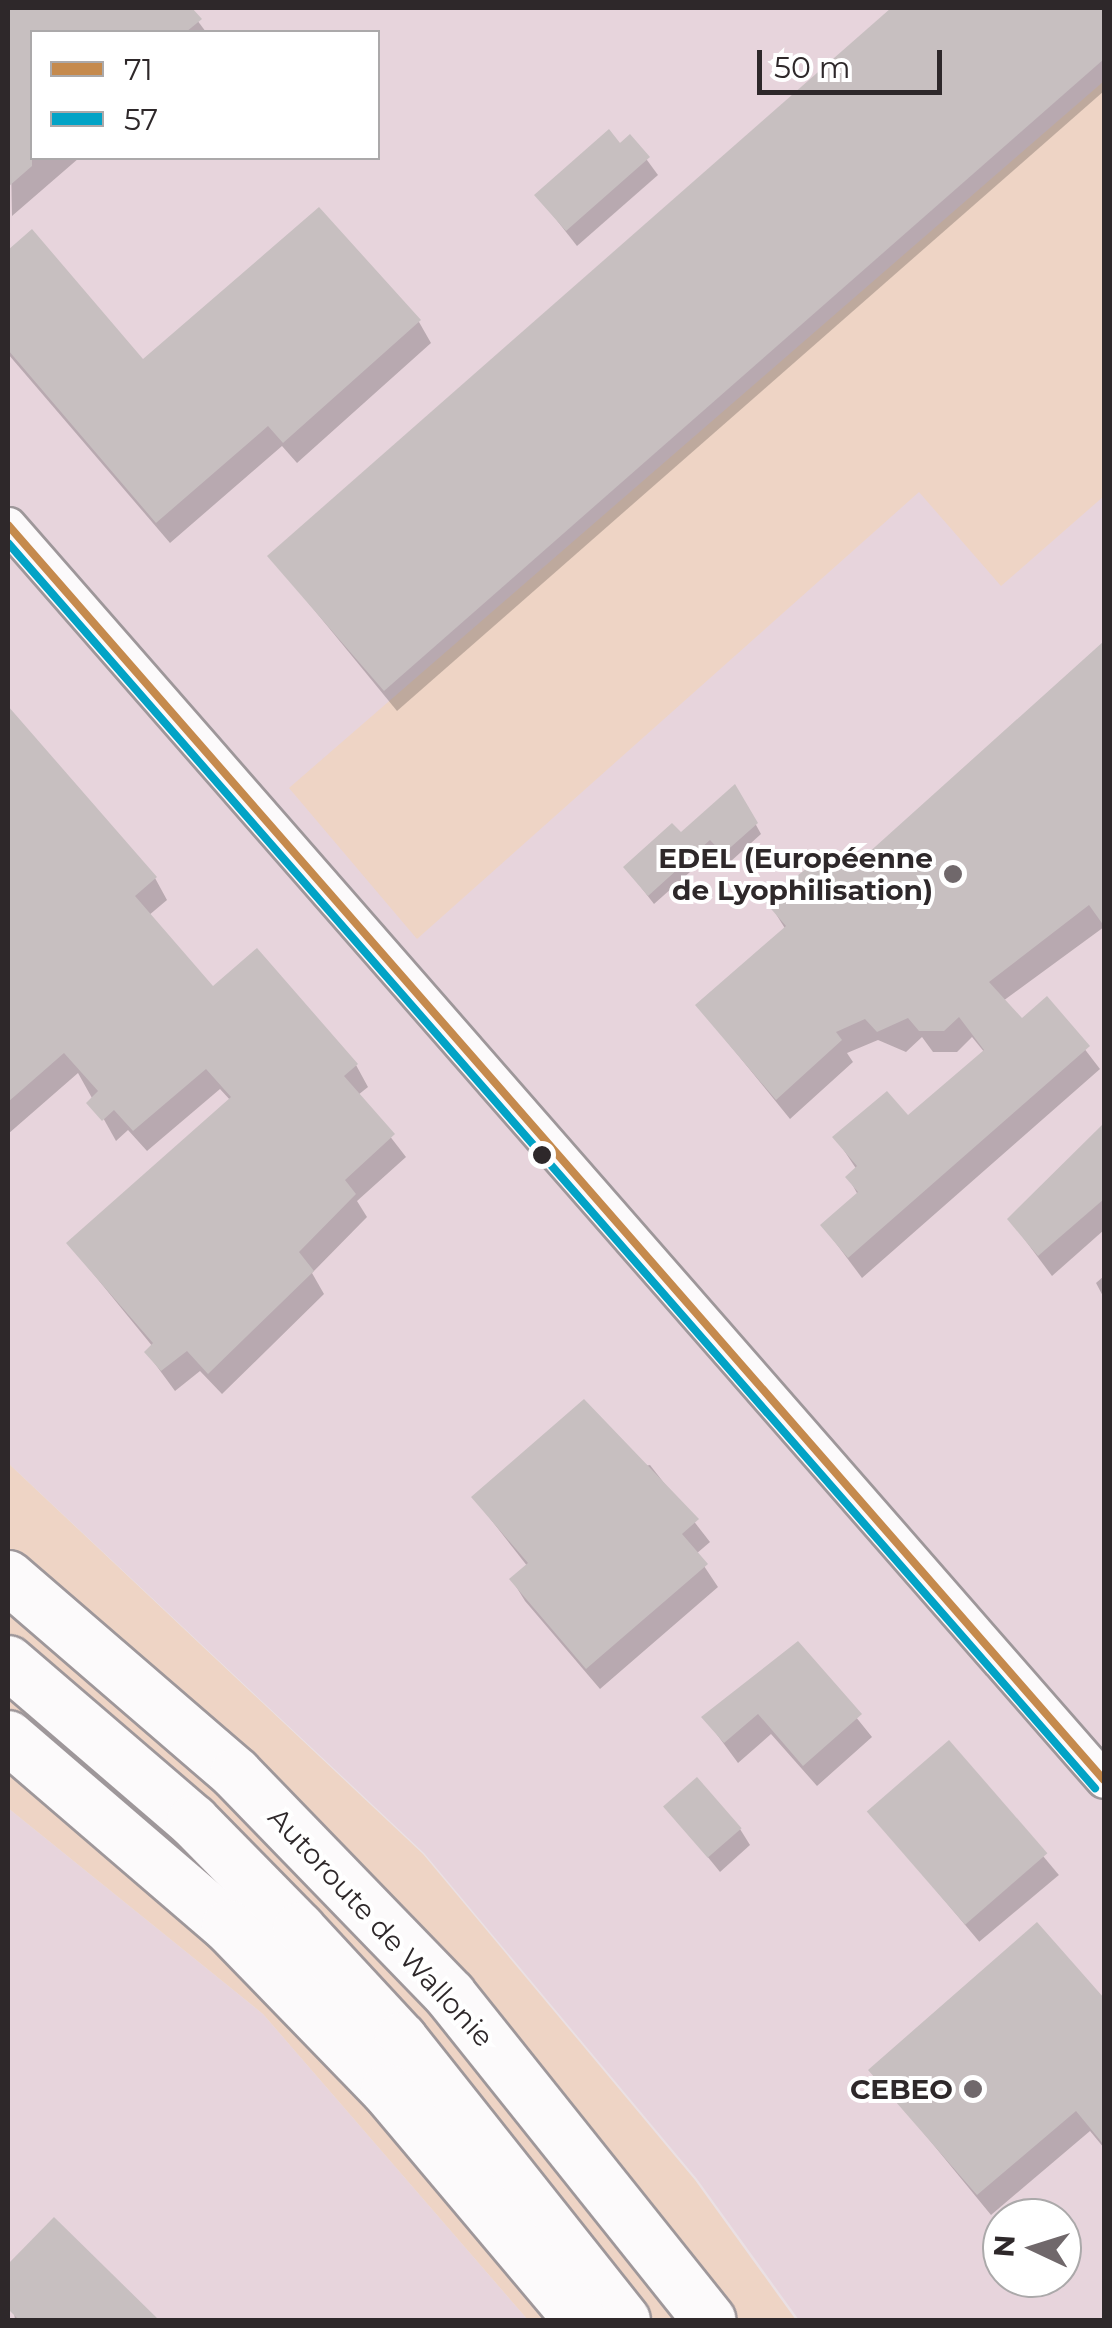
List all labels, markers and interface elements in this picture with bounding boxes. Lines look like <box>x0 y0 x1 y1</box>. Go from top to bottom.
legend <box>30 30 380 160</box>
scale bar <box>762 30 947 92</box>
text: 50 m <box>774 49 851 86</box>
text: 71 <box>124 51 153 88</box>
text: 57 <box>124 101 158 138</box>
place label: EDEL (Européenne de Lyophilisation) <box>658 841 933 907</box>
marker: EDEL (Européenne de Lyophilisation) <box>942 863 964 885</box>
unlabelled marker <box>532 1145 552 1165</box>
street label: Autoroute de Wallonie <box>261 1800 501 2054</box>
place label: CEBEO <box>850 2072 953 2106</box>
marker: CEBEO <box>962 2078 984 2100</box>
north arrow <box>982 2198 1082 2298</box>
text: N <box>986 2234 1022 2259</box>

